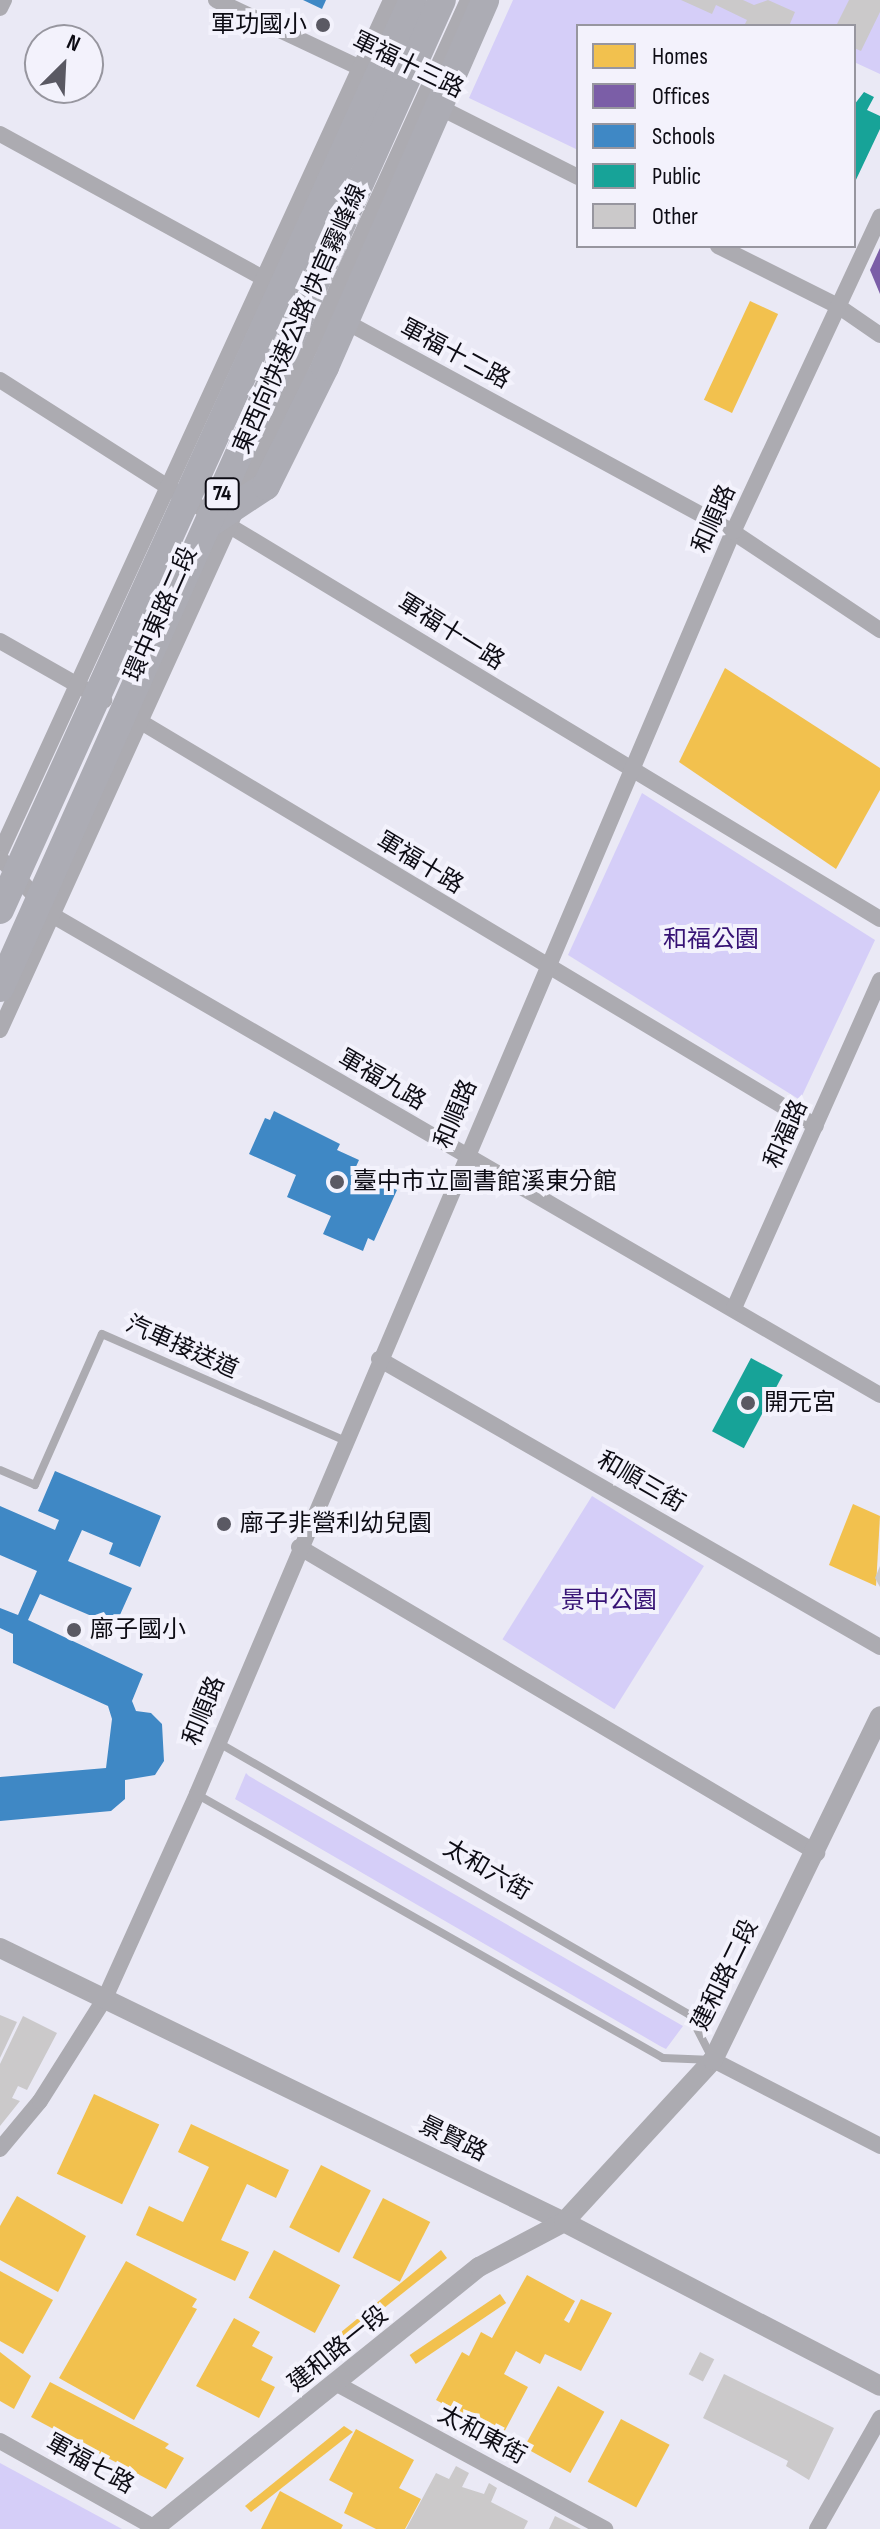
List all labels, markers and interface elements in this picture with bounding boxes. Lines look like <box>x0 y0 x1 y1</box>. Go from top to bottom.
place label: 軍功國小 <box>211 11 307 39</box>
marker: 軍功國小 <box>314 16 332 34</box>
north arrow <box>24 24 104 104</box>
legend <box>576 24 856 248</box>
street label: 軍福十三路 <box>348 26 468 104</box>
text: N <box>62 29 84 58</box>
text: Homes <box>652 42 708 71</box>
text: Offices <box>652 82 710 111</box>
text: Schools <box>652 122 715 151</box>
text: Public <box>652 162 701 191</box>
street label: 東西向快速公路 快官霧峰線 <box>227 180 373 458</box>
text: Other <box>652 202 698 231</box>
street label: 軍福十二路 <box>395 313 515 395</box>
road number: 74 <box>204 476 240 512</box>
street label: 和順路 <box>686 480 742 558</box>
street label: 環中東路二段 <box>119 542 203 686</box>
street label: 軍福十一路 <box>392 588 510 676</box>
street label: 軍福十路 <box>371 826 469 900</box>
park label: 和福公園 <box>663 926 759 954</box>
street label: 軍福九路 <box>333 1044 431 1116</box>
street label: 和順路 <box>429 1075 483 1153</box>
street label: 和福路 <box>758 1095 814 1173</box>
place label: 臺中市立圖書館溪東分館 <box>353 1168 617 1196</box>
marker: 臺中市立圖書館溪東分館 <box>328 1173 346 1191</box>
street label: 汽車接送道 <box>121 1309 243 1385</box>
place label: 開元宮 <box>764 1389 836 1417</box>
marker: 開元宮 <box>739 1394 757 1412</box>
street label: 和順三街 <box>592 1446 690 1518</box>
place label: 廍子非營利幼兒園 <box>240 1510 432 1538</box>
marker: 廍子非營利幼兒園 <box>215 1515 233 1533</box>
park label: 景中公園 <box>561 1587 657 1615</box>
place label: 廍子國小 <box>90 1616 186 1644</box>
marker: 廍子國小 <box>65 1621 83 1639</box>
street label: 和順路 <box>177 1672 231 1750</box>
street label: 太和六街 <box>438 1834 536 1906</box>
street label: 建和路二段 <box>686 1915 764 2035</box>
street label: 景賢路 <box>414 2110 492 2168</box>
street label: 建和路一段 <box>282 2300 394 2398</box>
street label: 太和東街 <box>433 2400 531 2470</box>
street label: 軍福七路 <box>41 2428 139 2500</box>

